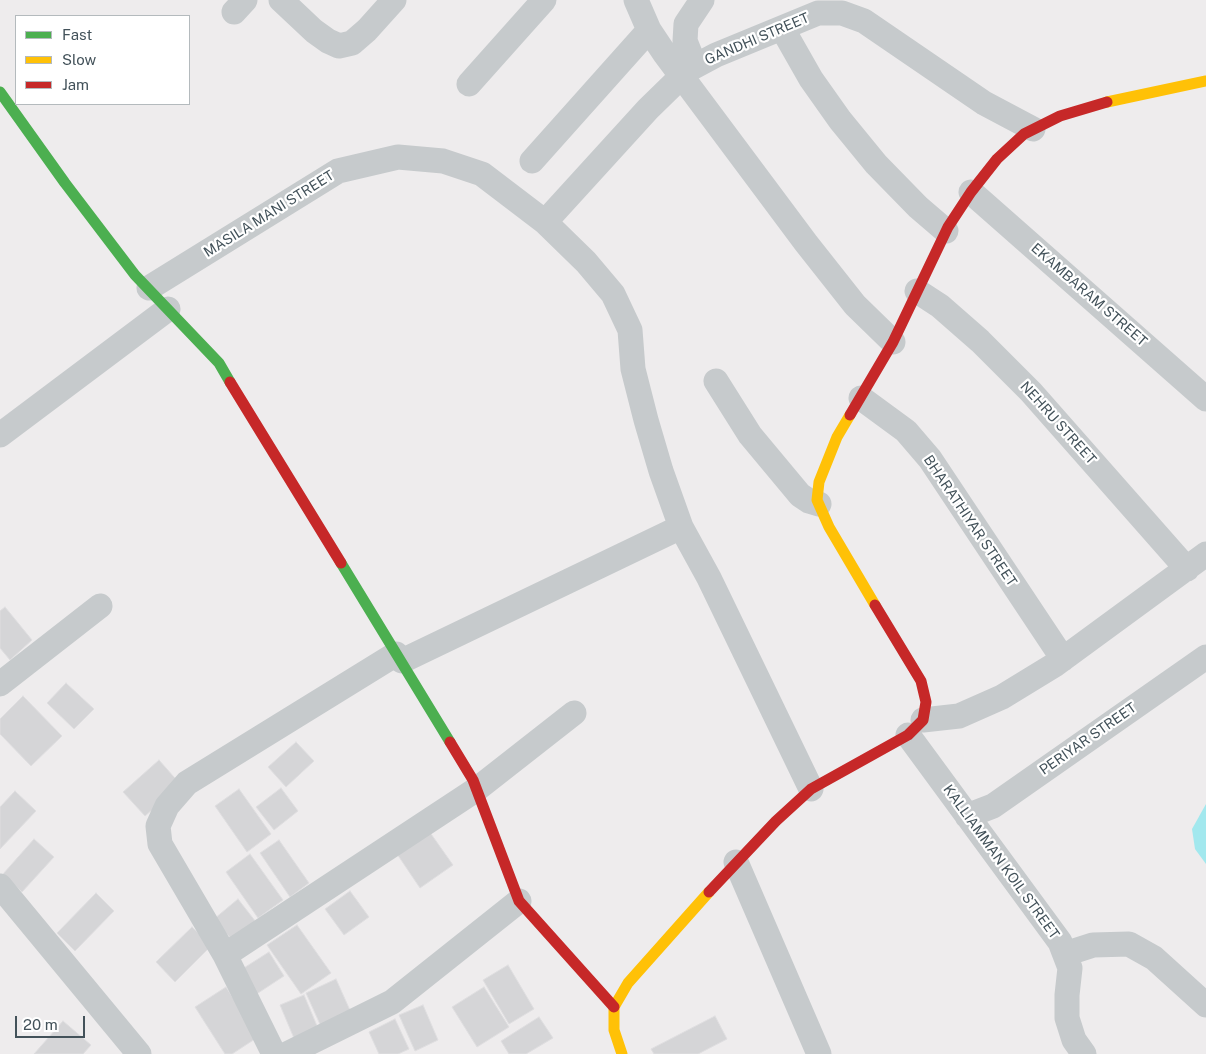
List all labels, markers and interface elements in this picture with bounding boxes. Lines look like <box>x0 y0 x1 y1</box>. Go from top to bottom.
street label: GANDHI STREET <box>702 9 812 69</box>
legend <box>15 15 190 105</box>
text: Fast <box>62 26 92 43</box>
text: Slow <box>62 51 96 68</box>
text: Jam <box>62 76 89 93</box>
street label: MASILA MANI STREET <box>201 167 337 261</box>
street label: EKAMBARAM STREET <box>1028 240 1150 350</box>
street label: NEHRU STREET <box>1016 378 1100 468</box>
street label: BHARATHIYAR STREET <box>920 452 1020 590</box>
street label: PERIYAR STREET <box>1036 699 1140 779</box>
street label: KALLIAMMAN KOIL STREET <box>939 782 1063 942</box>
scale bar <box>18 1006 88 1038</box>
text: 20 m <box>23 1016 58 1033</box>

